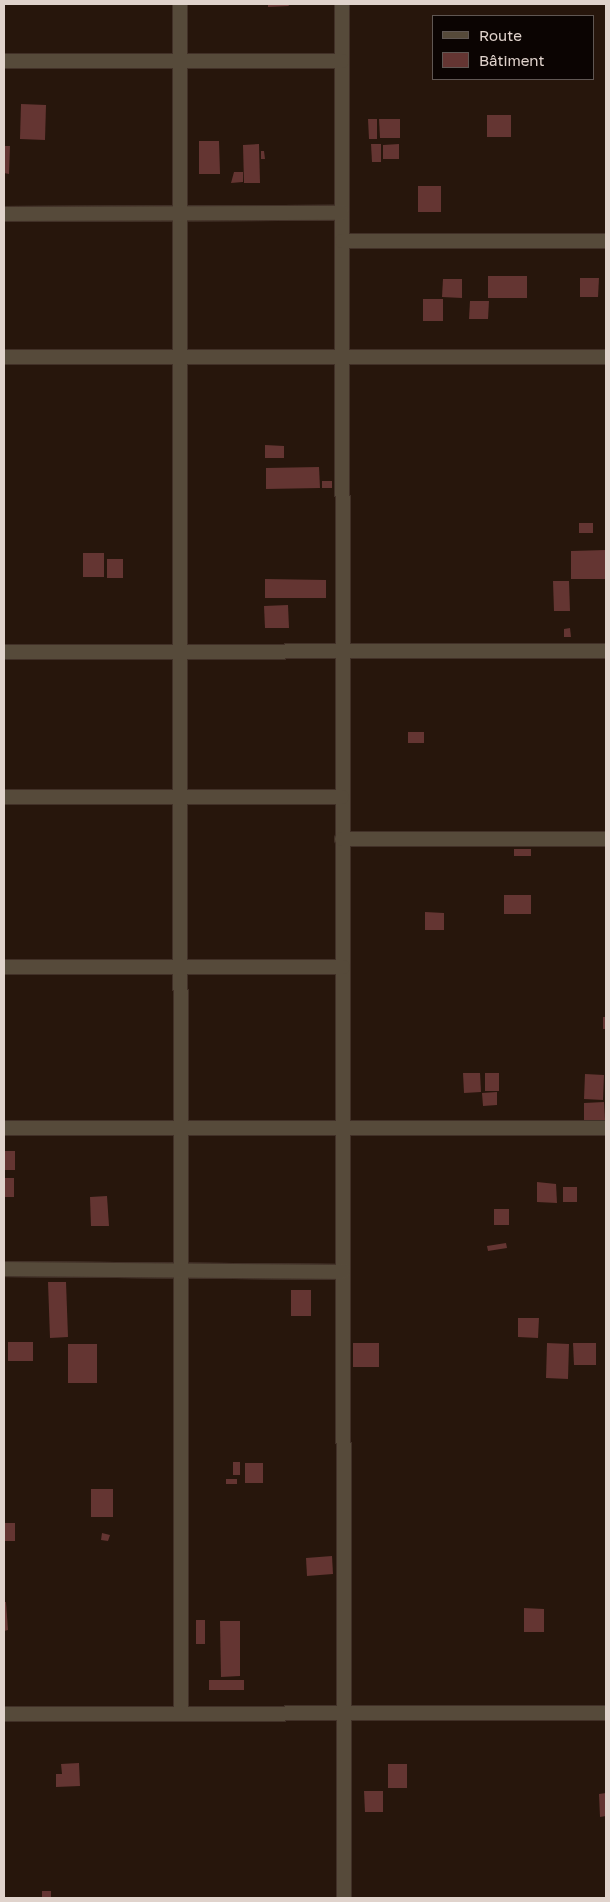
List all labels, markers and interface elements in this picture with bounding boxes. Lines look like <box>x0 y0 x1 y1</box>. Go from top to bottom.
legend <box>432 15 595 80</box>
text: Route <box>479 26 522 44</box>
text: Bâtiment <box>479 51 544 69</box>

